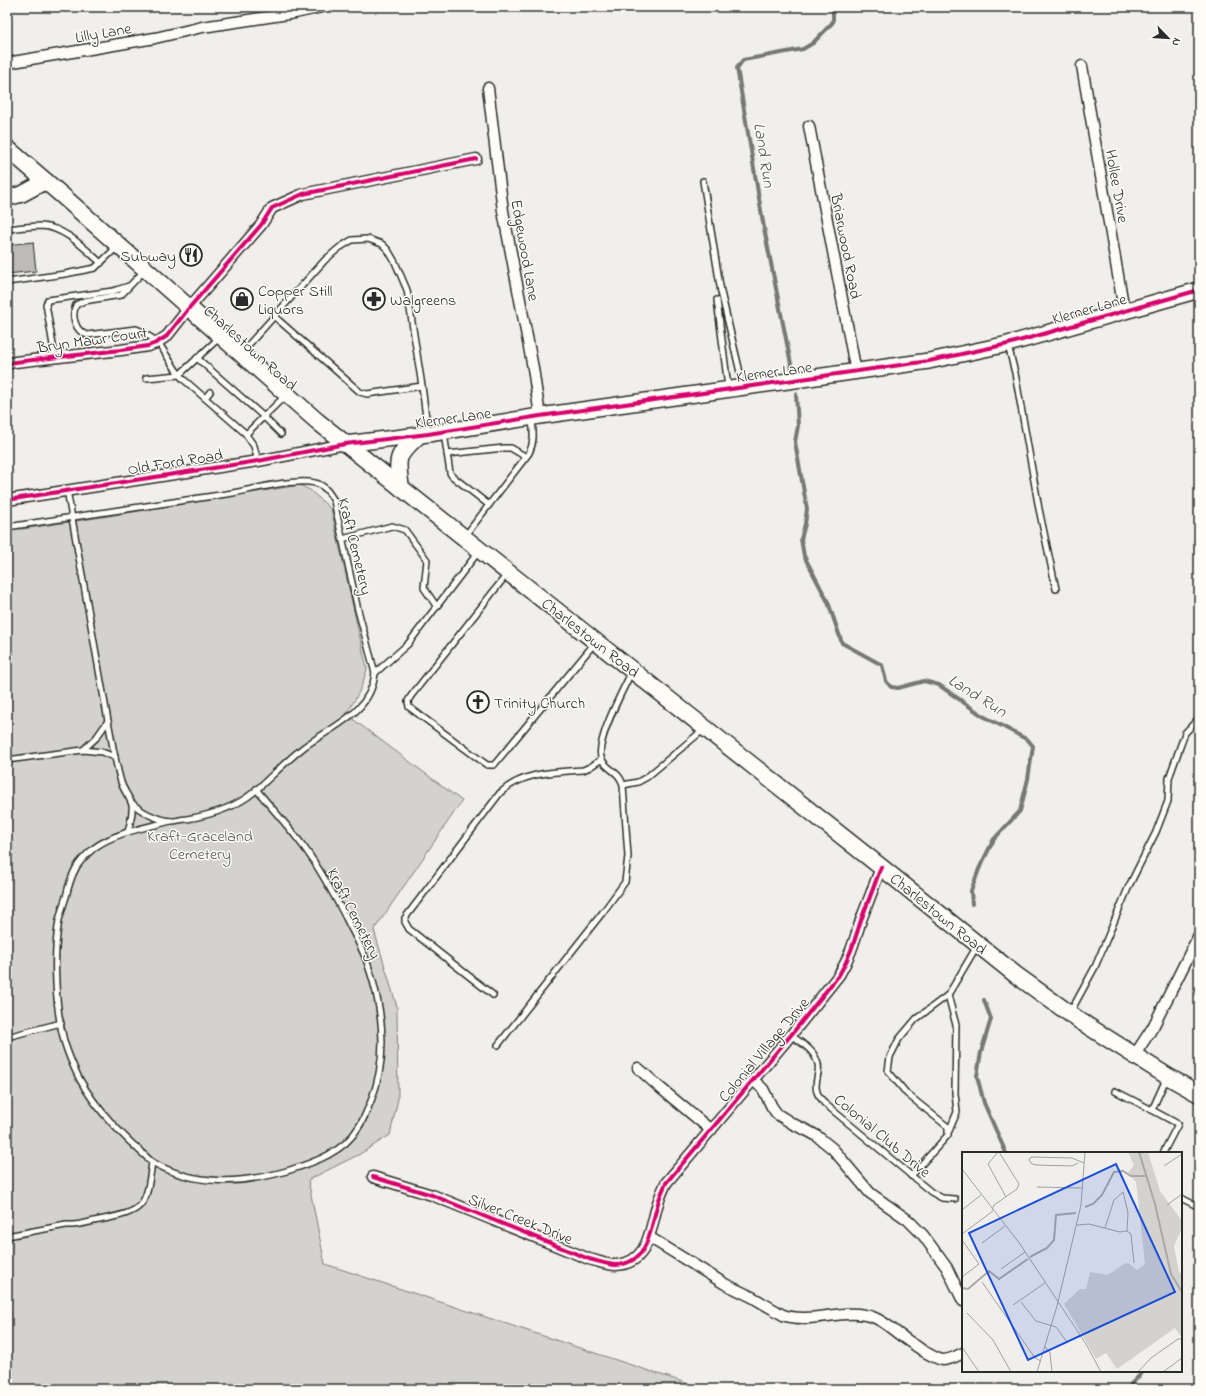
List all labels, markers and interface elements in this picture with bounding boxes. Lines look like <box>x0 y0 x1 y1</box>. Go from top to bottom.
street label: Lilly Lane <box>73 17 134 51</box>
north arrow <box>1148 18 1188 58</box>
text: N <box>1167 35 1185 49</box>
water label: Land Run <box>746 121 781 190</box>
street label: Hollee Drive <box>1098 148 1134 226</box>
street label: Briarwood Road <box>823 191 867 301</box>
street label: Edgewood Lane <box>503 198 545 304</box>
restaurant icon: Subway <box>178 242 204 268</box>
place label: Subway <box>120 245 176 269</box>
place label: Copper Still Liquors <box>258 280 333 322</box>
shop icon: Copper Still Liquors <box>229 286 255 312</box>
pharmacy icon: Walgreens <box>361 286 387 312</box>
street label: Klerner Lane <box>1050 288 1130 332</box>
place label: Walgreens <box>390 289 456 313</box>
street label: Charlestown Road <box>197 300 302 397</box>
street label: Bryn Mawr Court <box>35 321 149 361</box>
street label: Klerner Lane <box>735 356 815 390</box>
street label: Klerner Lane <box>414 402 494 436</box>
street label: Old Ford Road <box>126 444 225 482</box>
street label: Kraft Cemetery <box>330 495 378 598</box>
street label: Charlestown Road <box>536 593 644 685</box>
water label: Land Run <box>943 668 1012 724</box>
church icon: Trinity Church <box>465 689 491 715</box>
place label: Trinity Church <box>494 692 585 716</box>
park label: Kraft-Graceland Cemetery <box>147 825 253 867</box>
street label: Kraft Cemetery <box>320 864 387 964</box>
street label: Charlestown Road <box>884 868 991 961</box>
street label: Colonial Village Drive <box>713 992 816 1108</box>
street label: Colonial Club Drive <box>828 1089 936 1185</box>
inset map <box>962 1152 1182 1372</box>
street label: Silver Creek Drive <box>464 1188 577 1252</box>

